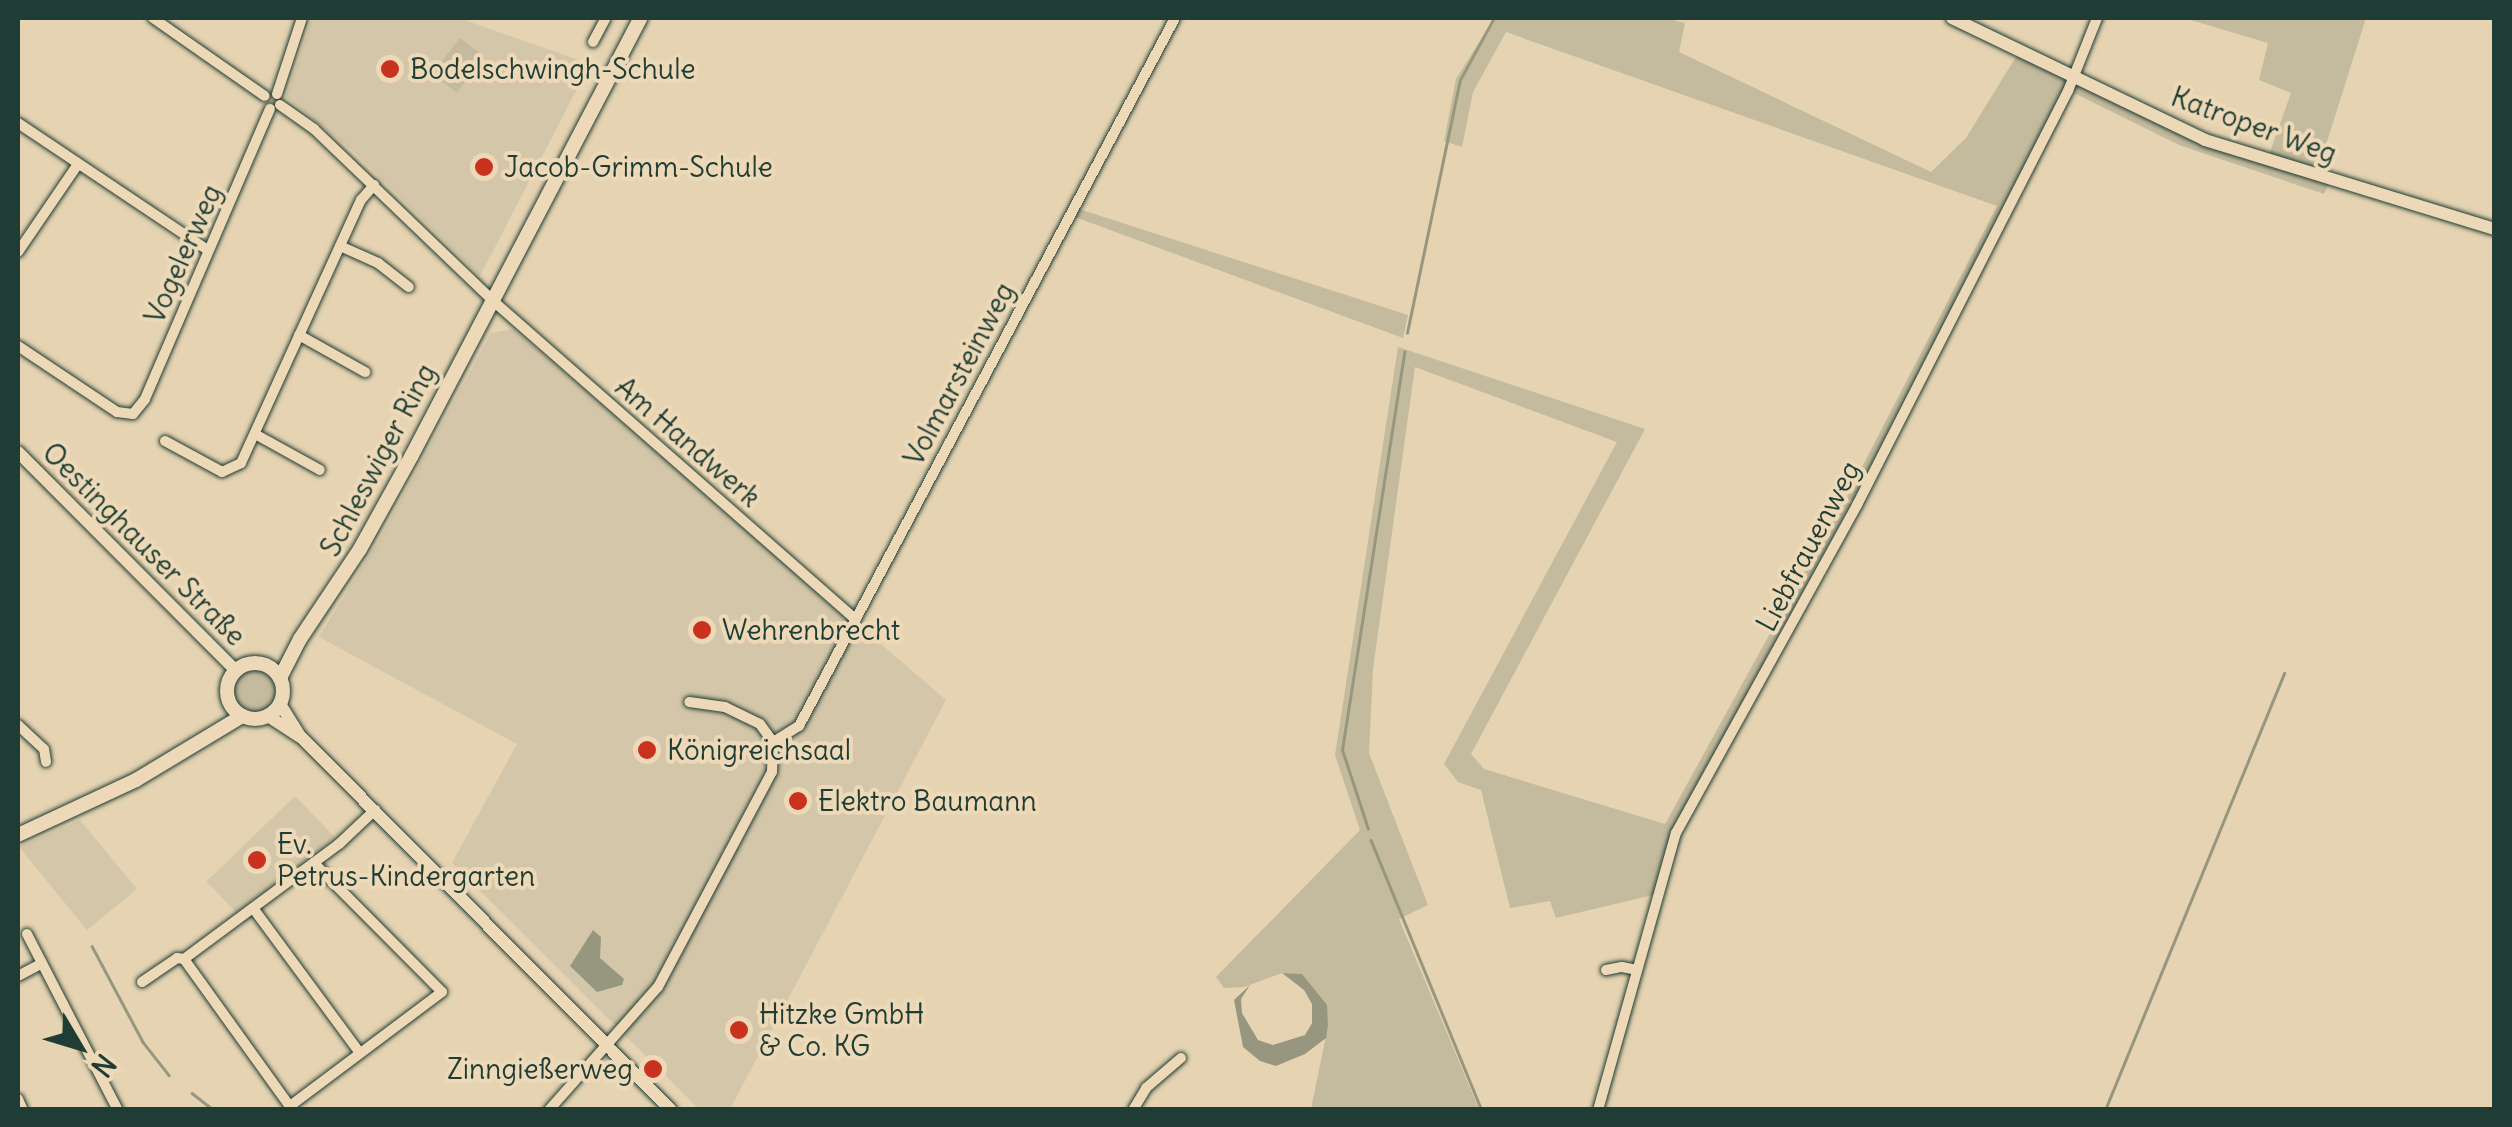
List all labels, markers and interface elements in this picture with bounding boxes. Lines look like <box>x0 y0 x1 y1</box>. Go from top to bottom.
place label: Bodelschwingh-Schule <box>410 52 696 86</box>
marker: Bodelschwingh-Schule <box>379 58 401 80</box>
street label: Katroper Weg <box>2167 80 2341 170</box>
place label: Jacob-Grimm-Schule <box>504 150 773 184</box>
marker: Jacob-Grimm-Schule <box>473 156 495 178</box>
street label: Vogelerweg <box>137 179 229 329</box>
street label: Volmarsteinweg <box>897 277 1021 471</box>
street label: Schleswiger Ring <box>313 358 443 562</box>
street label: Am Handwerk <box>609 370 767 514</box>
street label: Oestinghauser Straße <box>36 436 252 652</box>
street label: Liebfrauenweg <box>1749 455 1867 637</box>
place label: Wehrenbrecht <box>722 613 900 647</box>
marker: Wehrenbrecht <box>691 619 713 641</box>
place label: Königreichsaal <box>667 733 851 767</box>
marker: Königreichsaal <box>636 739 658 761</box>
place label: Elektro Baumann <box>818 784 1037 818</box>
marker: Elektro Baumann <box>787 790 809 812</box>
place label: Ev. Petrus-Kindergarten <box>277 827 535 893</box>
marker: Ev. Petrus-Kindergarten <box>246 849 268 871</box>
north arrow <box>30 997 130 1097</box>
place label: Hitzke GmbH & Co. KG <box>759 997 924 1063</box>
marker: Hitzke GmbH & Co. KG <box>728 1019 750 1041</box>
text: N <box>84 1047 124 1084</box>
place label: Zinngießerweg <box>447 1052 633 1086</box>
marker: Zinngießerweg <box>642 1058 664 1080</box>

